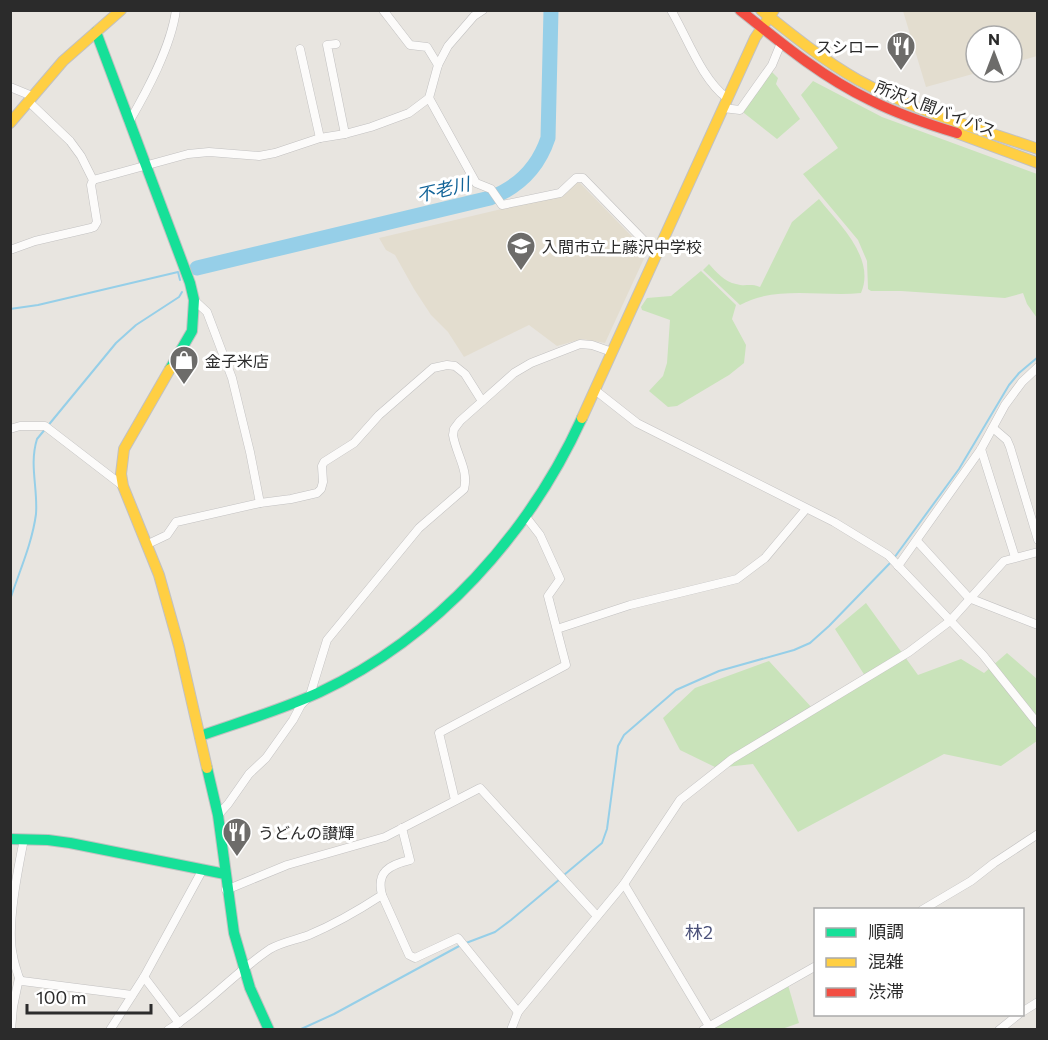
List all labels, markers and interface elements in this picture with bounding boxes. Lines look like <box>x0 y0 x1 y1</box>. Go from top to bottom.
north arrow <box>964 24 1024 84</box>
text: N <box>988 29 1000 48</box>
restaurant icon: スシロー <box>885 30 917 72</box>
place label: スシロー <box>816 37 880 56</box>
street label: 所沢入間バイパス <box>873 76 999 140</box>
water label: 不老川 <box>414 172 474 206</box>
school or university icon: 入間市立上藤沢中学校 <box>505 230 537 272</box>
place label: 入間市立上藤沢中学校 <box>542 237 702 256</box>
shop icon: 金子米店 <box>168 344 200 386</box>
place label: 金子米店 <box>205 351 269 370</box>
restaurant icon: うどんの讃輝 <box>221 816 253 858</box>
place label: うどんの讃輝 <box>258 823 354 842</box>
legend <box>814 908 1024 1016</box>
text: 順調 <box>868 920 904 942</box>
district label: 林2 <box>685 921 713 943</box>
text: 混雑 <box>868 950 904 972</box>
scale bar <box>27 977 152 1015</box>
text: 渋滞 <box>868 980 904 1002</box>
text: 100 m <box>36 986 86 1008</box>

